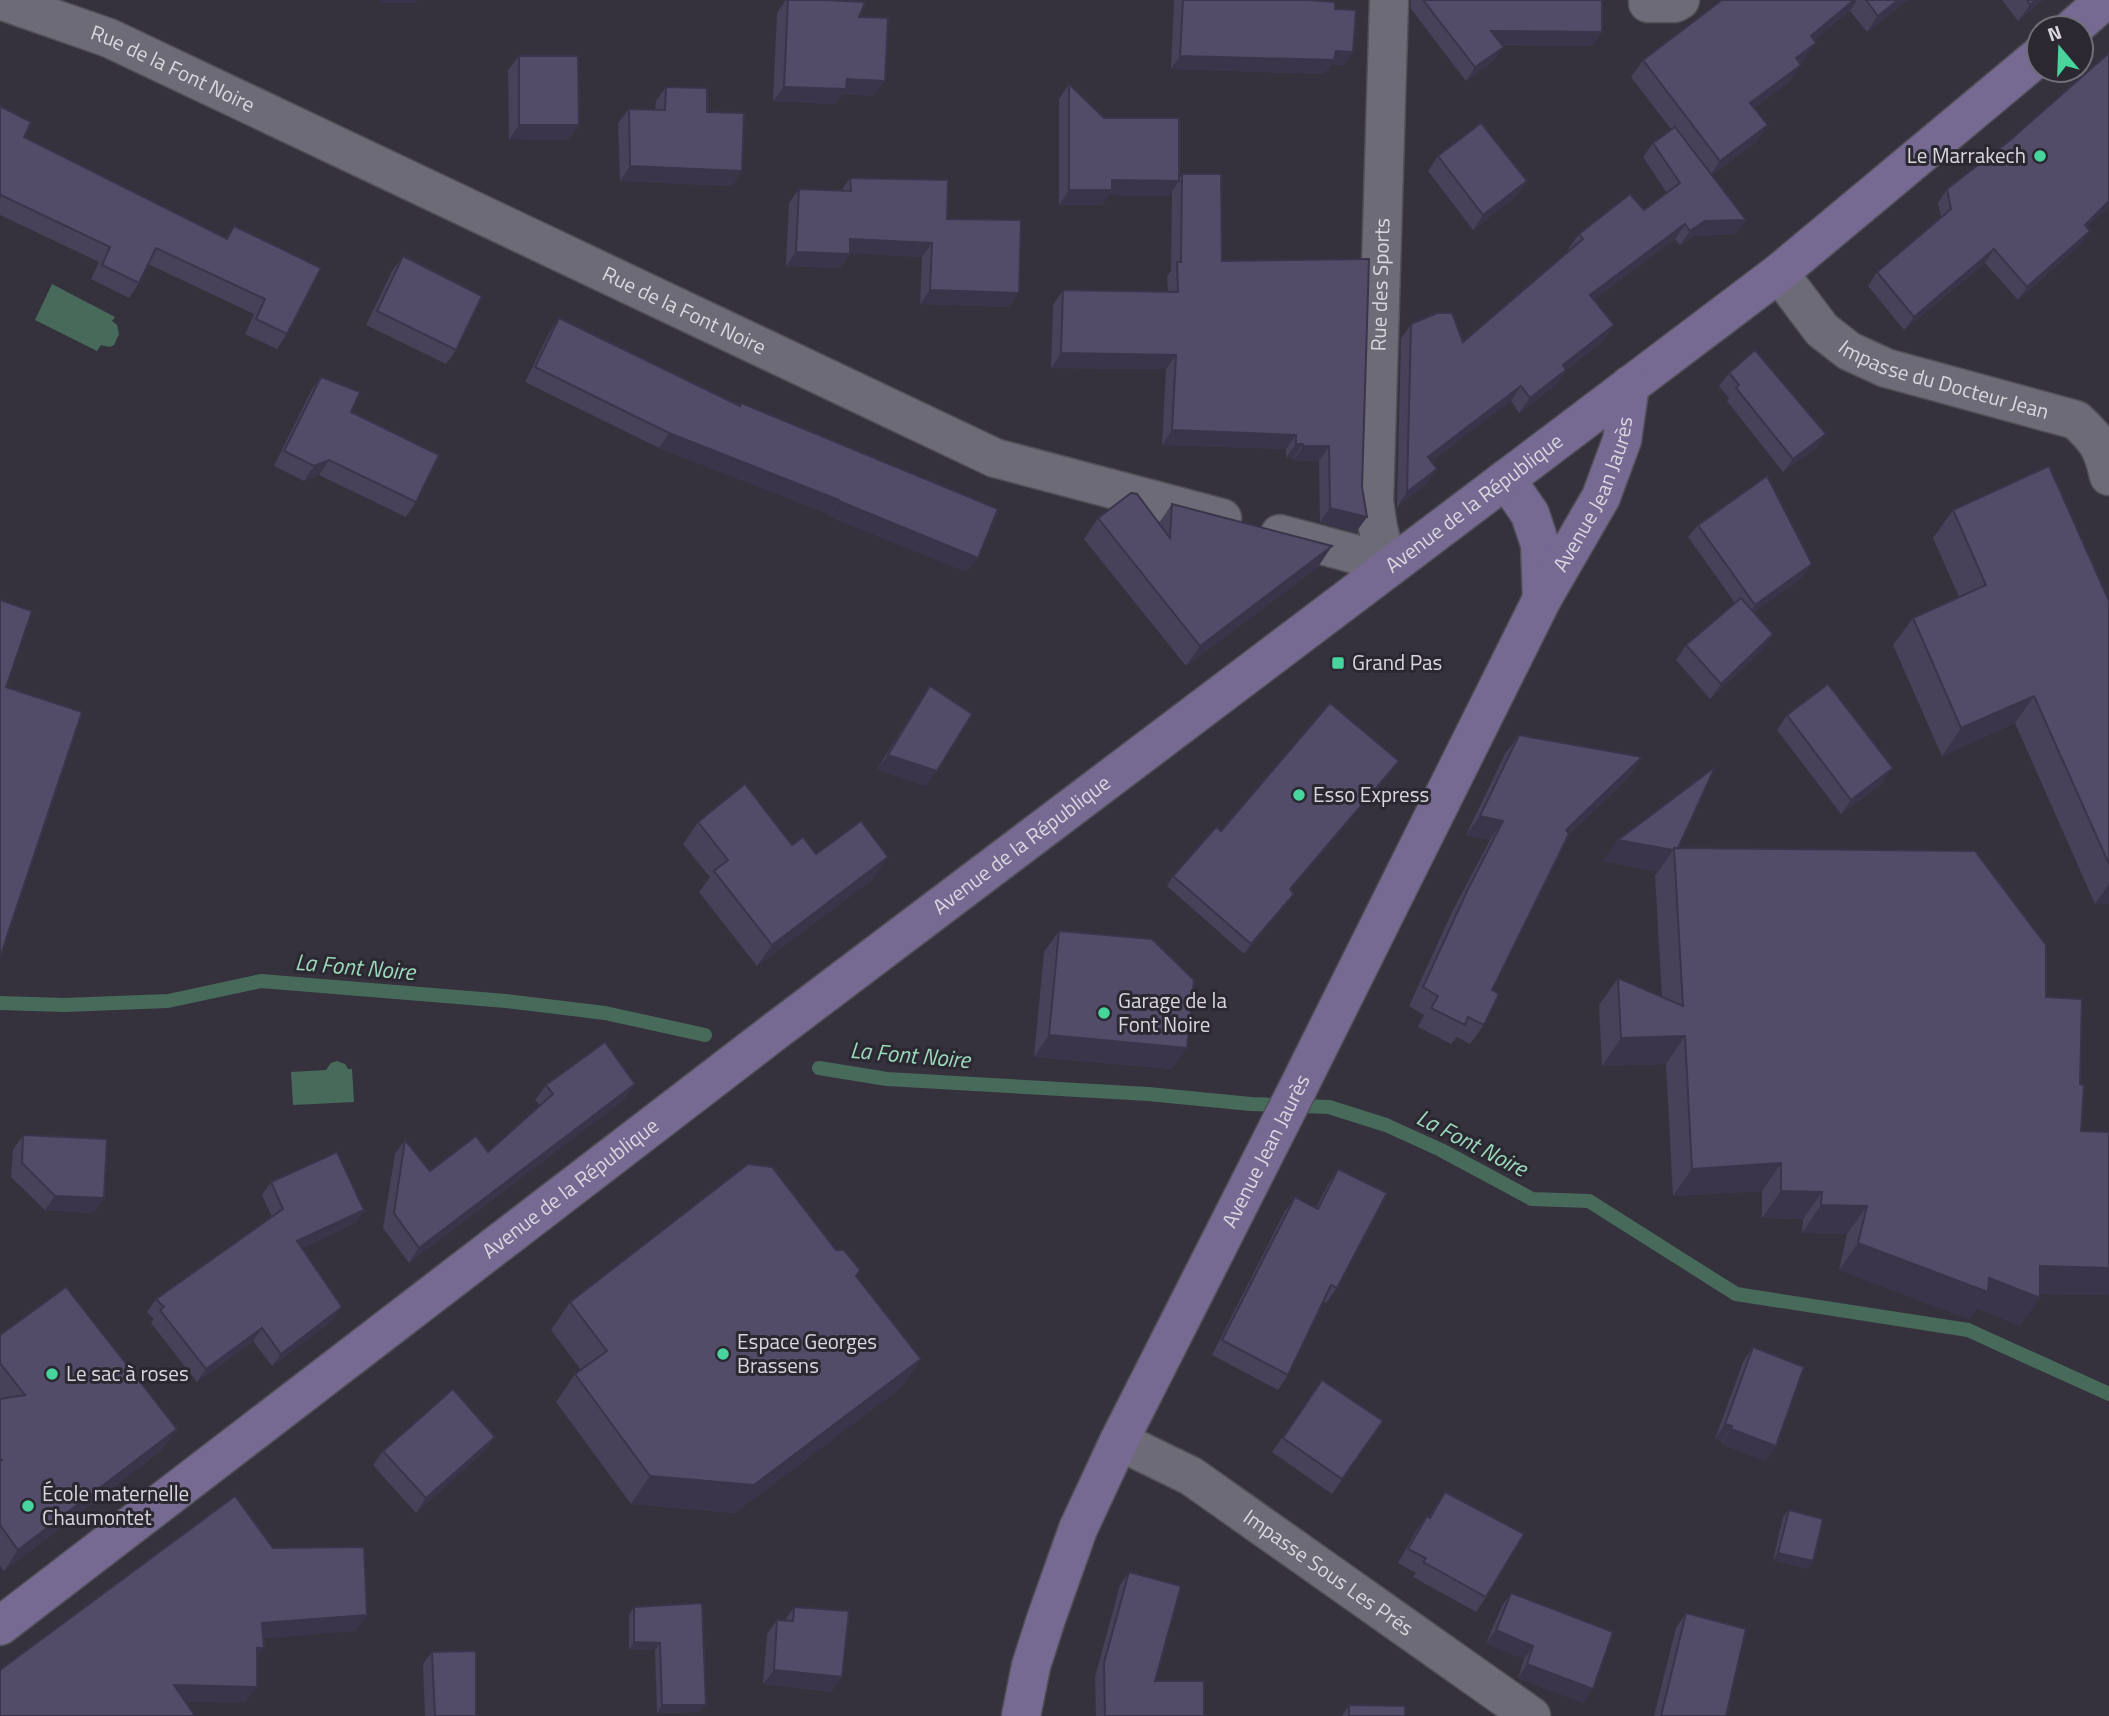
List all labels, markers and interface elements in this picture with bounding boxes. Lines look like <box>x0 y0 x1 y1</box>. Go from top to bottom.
north arrow <box>2025 14 2095 84</box>
street label: Rue de la Font Noire <box>87 16 261 120</box>
text: N <box>2043 17 2065 48</box>
place label: Le Marrakech <box>1907 139 2026 171</box>
marker: Le Marrakech <box>2032 148 2048 164</box>
street label: Rue des Sports <box>1362 217 1397 352</box>
street label: Rue de la Font Noire <box>597 257 772 362</box>
street label: Impasse du Docteur Jean <box>1832 331 2053 427</box>
street label: Avenue Jean Jaurès <box>1544 414 1640 578</box>
street label: Avenue de la République <box>1378 425 1569 580</box>
place label: Grand Pas <box>1352 646 1442 678</box>
marker: Grand Pas <box>1330 655 1346 671</box>
street label: Avenue de la République <box>925 766 1117 922</box>
place label: Esso Express <box>1313 778 1429 810</box>
marker: Esso Express <box>1291 787 1307 803</box>
water label: La Font Noire <box>294 944 418 989</box>
place label: Garage de la Font Noire <box>1118 984 1227 1040</box>
marker: Garage de la Font Noire <box>1096 1005 1112 1021</box>
water label: La Font Noire <box>849 1032 973 1077</box>
street label: Avenue Jean Jaurès <box>1213 1068 1317 1233</box>
water label: La Font Noire <box>1411 1100 1535 1186</box>
street label: Avenue de la République <box>475 1109 665 1266</box>
place label: Espace Georges Brassens <box>737 1325 877 1381</box>
marker: Espace Georges Brassens <box>715 1346 731 1362</box>
place label: Le sac à roses <box>66 1357 189 1389</box>
marker: Le sac à roses <box>44 1366 60 1382</box>
place label: École maternelle Chaumontet <box>42 1477 189 1533</box>
marker: École maternelle Chaumontet <box>20 1498 36 1514</box>
street label: Impasse Sous Les Prés <box>1237 1501 1421 1643</box>

